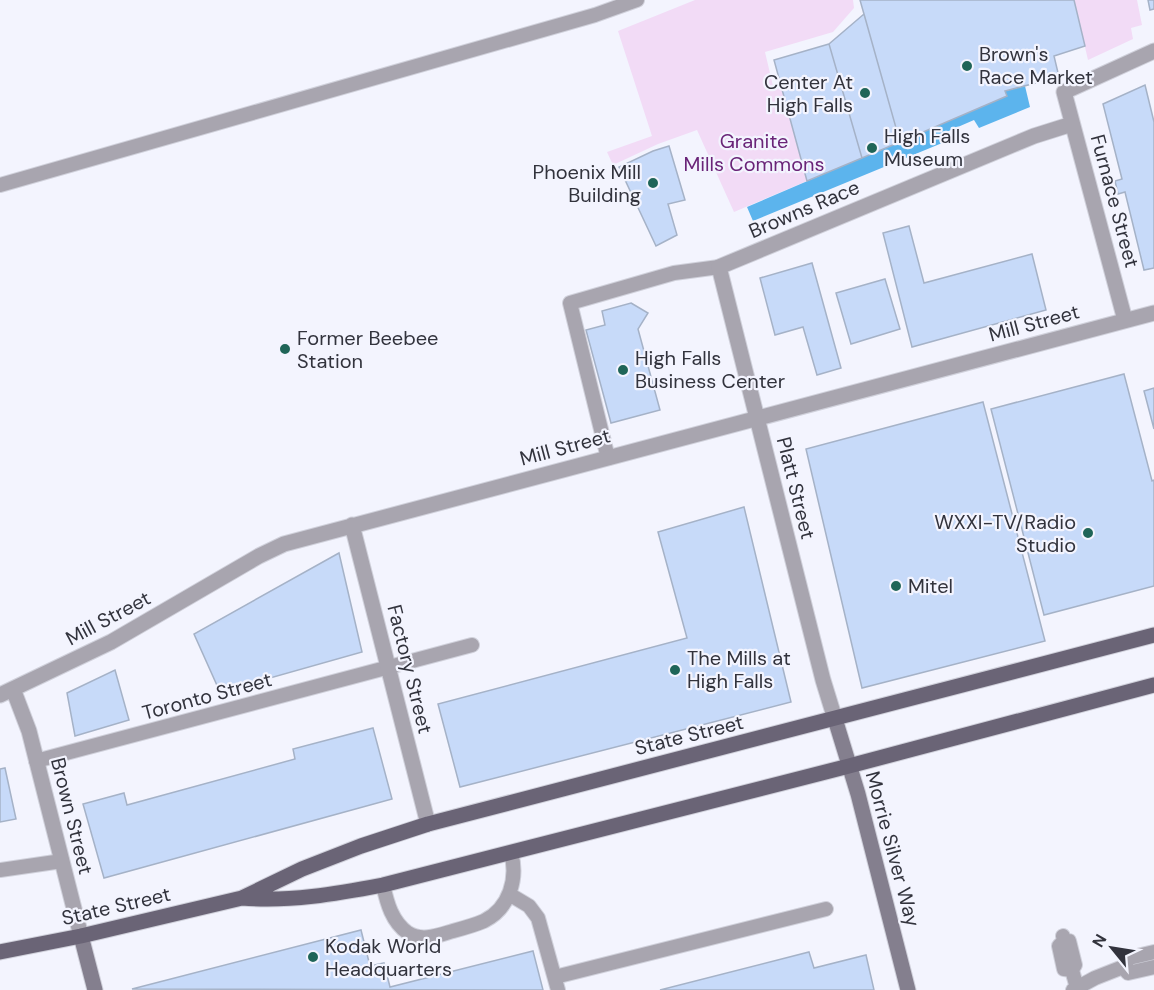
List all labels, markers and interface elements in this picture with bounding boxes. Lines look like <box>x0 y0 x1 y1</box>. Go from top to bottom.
place label: Brown's Race Market <box>979 41 1093 90</box>
marker: Brown's Race Market <box>960 59 974 73</box>
place label: Center At High Falls <box>764 69 853 118</box>
marker: Center At High Falls <box>858 86 872 100</box>
place label: High Falls Museum <box>884 123 970 172</box>
park label: Granite Mills Commons <box>683 128 825 177</box>
street label: Furnace Street <box>1085 132 1145 271</box>
marker: High Falls Museum <box>865 141 879 155</box>
place label: Phoenix Mill Building <box>533 159 641 208</box>
street label: Browns Race <box>745 174 863 244</box>
marker: Phoenix Mill Building <box>646 176 660 190</box>
street label: Mill Street <box>986 298 1082 348</box>
place label: Former Beebee Station <box>297 325 438 374</box>
marker: Former Beebee Station <box>278 342 292 356</box>
place label: High Falls Business Center <box>635 345 785 394</box>
marker: High Falls Business Center <box>616 363 630 377</box>
street label: Mill Street <box>517 422 613 472</box>
street label: Platt Street <box>771 434 821 542</box>
place label: WXXI-TV/Radio Studio <box>934 509 1076 558</box>
marker: WXXI-TV/Radio Studio <box>1081 526 1095 540</box>
place label: Mitel <box>908 573 953 599</box>
marker: Mitel <box>889 579 903 593</box>
street label: Mill Street <box>61 585 155 651</box>
street label: Factory Street <box>381 602 439 736</box>
place label: The Mills at High Falls <box>687 645 791 694</box>
marker: The Mills at High Falls <box>668 663 682 677</box>
street label: Toronto Street <box>139 666 275 726</box>
street label: State Street <box>632 709 746 761</box>
street label: Brown Street <box>45 755 99 877</box>
street label: Morrie Silver Way <box>860 768 926 930</box>
street label: State Street <box>59 881 173 931</box>
north arrow <box>1082 918 1142 978</box>
text: N <box>1087 930 1111 951</box>
place label: Kodak World Headquarters <box>325 933 452 982</box>
marker: Kodak World Headquarters <box>306 950 320 964</box>

